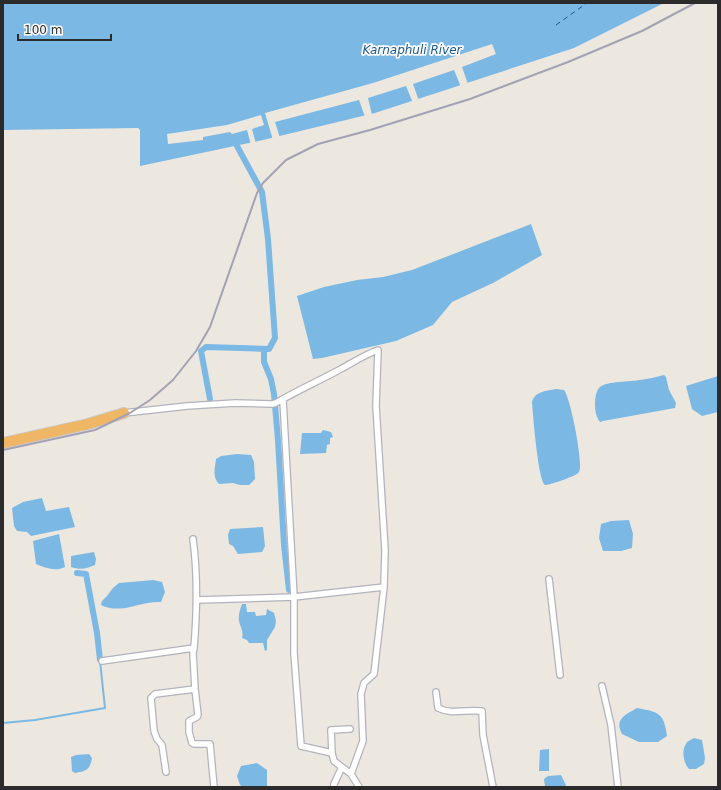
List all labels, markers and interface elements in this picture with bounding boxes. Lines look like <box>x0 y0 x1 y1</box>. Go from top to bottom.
scale bar <box>18 16 111 42</box>
text: 100 m <box>24 23 62 37</box>
water label: Karnaphuli River <box>362 43 463 57</box>

